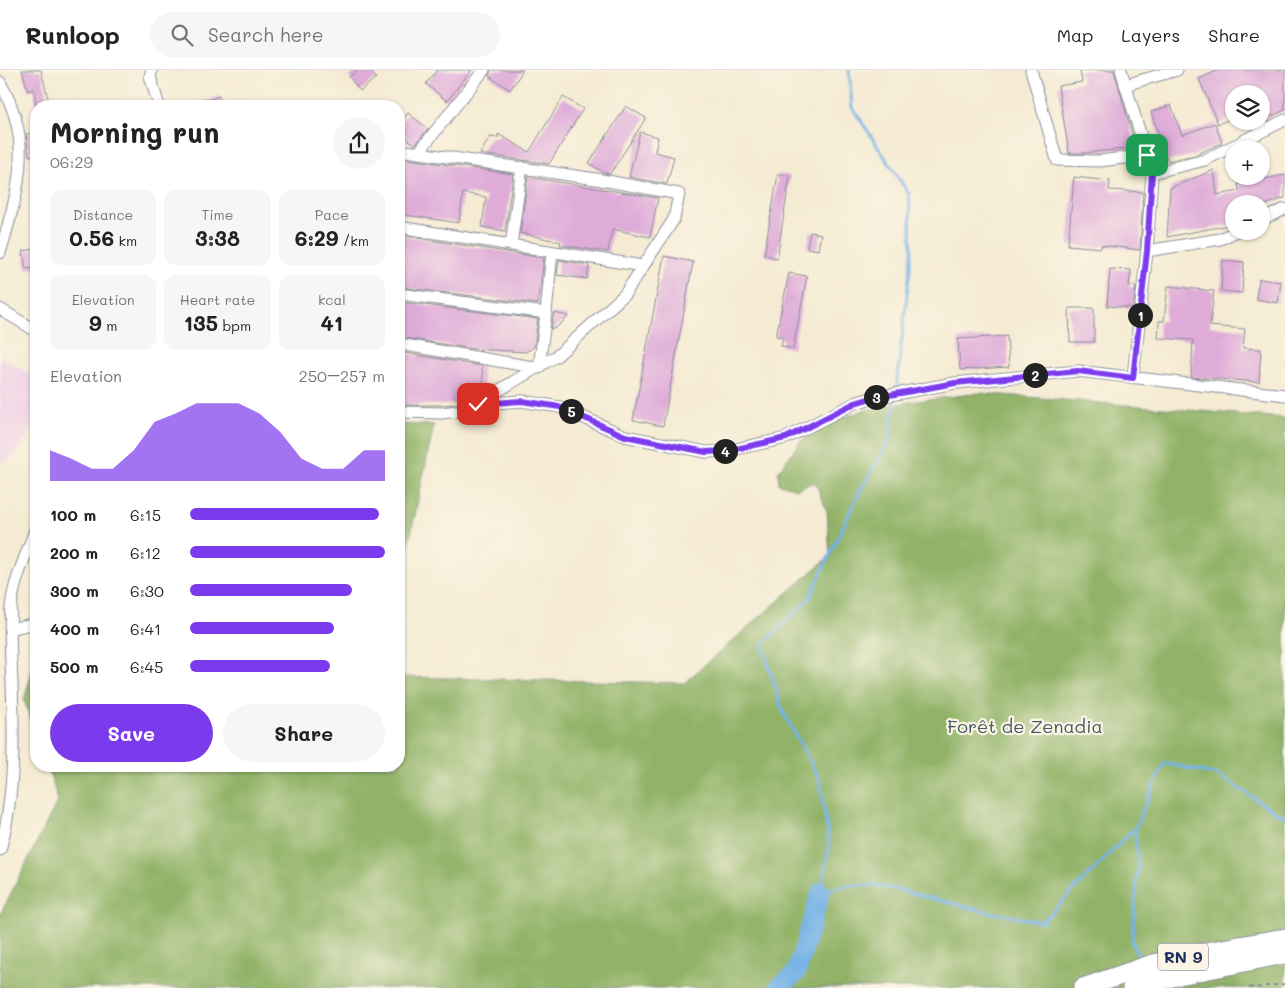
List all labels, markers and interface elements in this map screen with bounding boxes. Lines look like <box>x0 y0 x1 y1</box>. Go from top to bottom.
search box <box>150 12 500 57</box>
text: Runloop <box>25 19 120 50</box>
icon: search <box>168 21 196 49</box>
text: Search here <box>208 22 323 47</box>
text: Map <box>1057 23 1093 47</box>
text: Layers <box>1121 23 1180 47</box>
text: Share <box>1208 23 1260 47</box>
map controls <box>1225 85 1270 240</box>
button: layers <box>1225 85 1270 130</box>
text: Morning run <box>50 114 219 150</box>
button: share <box>333 117 385 169</box>
pin <box>1126 134 1168 176</box>
button: + <box>1225 140 1270 185</box>
icon: arrive <box>1133 141 1161 169</box>
text: 06:29 <box>50 151 93 172</box>
button: − <box>1225 195 1270 240</box>
text: Distance <box>73 205 133 224</box>
text: Time <box>202 205 233 224</box>
text: Pace <box>315 205 349 224</box>
text: 0.56 <box>69 224 114 251</box>
text: 3:38 <box>195 224 240 251</box>
text: 6:29 <box>295 224 338 251</box>
text: km <box>114 231 137 250</box>
text: /km <box>338 231 369 250</box>
text: Elevation <box>72 290 135 309</box>
text: Heart rate <box>180 290 255 309</box>
text: kcal <box>318 290 346 309</box>
pin: 1 <box>1128 302 1152 328</box>
text: 1 <box>1137 306 1144 325</box>
text: 9 <box>89 309 102 336</box>
text: 135 <box>184 309 218 336</box>
text: 41 <box>321 309 343 336</box>
text: m <box>102 316 117 335</box>
text: bpm <box>218 316 251 335</box>
pin: 2 <box>1022 362 1048 388</box>
text: Elevation <box>50 365 122 386</box>
text: 250–257 m <box>299 365 385 386</box>
text: 2 <box>1032 366 1039 385</box>
pin <box>457 383 499 425</box>
pin: 3 <box>864 384 888 410</box>
text: 3 <box>872 388 881 407</box>
icon: check <box>464 390 492 418</box>
pin: 5 <box>558 398 584 424</box>
text: 5 <box>567 402 576 421</box>
pin: 4 <box>712 438 738 464</box>
text: 4 <box>721 442 730 461</box>
text: 100 m <box>50 504 96 525</box>
text: 6:15 <box>130 504 161 525</box>
text: 200 m <box>50 542 98 563</box>
text: 6:12 <box>130 542 161 563</box>
text: 300 m <box>50 580 99 601</box>
text: 6:30 <box>130 580 164 601</box>
text: 400 m <box>50 618 99 639</box>
text: 6:41 <box>130 618 161 639</box>
text: 500 m <box>50 656 98 677</box>
text: 6:45 <box>130 656 163 677</box>
button: Save <box>50 704 213 762</box>
button: Share <box>223 704 385 762</box>
park label: Forêt de Zenadia <box>947 714 1103 738</box>
road number: RN 9 <box>1158 944 1208 970</box>

